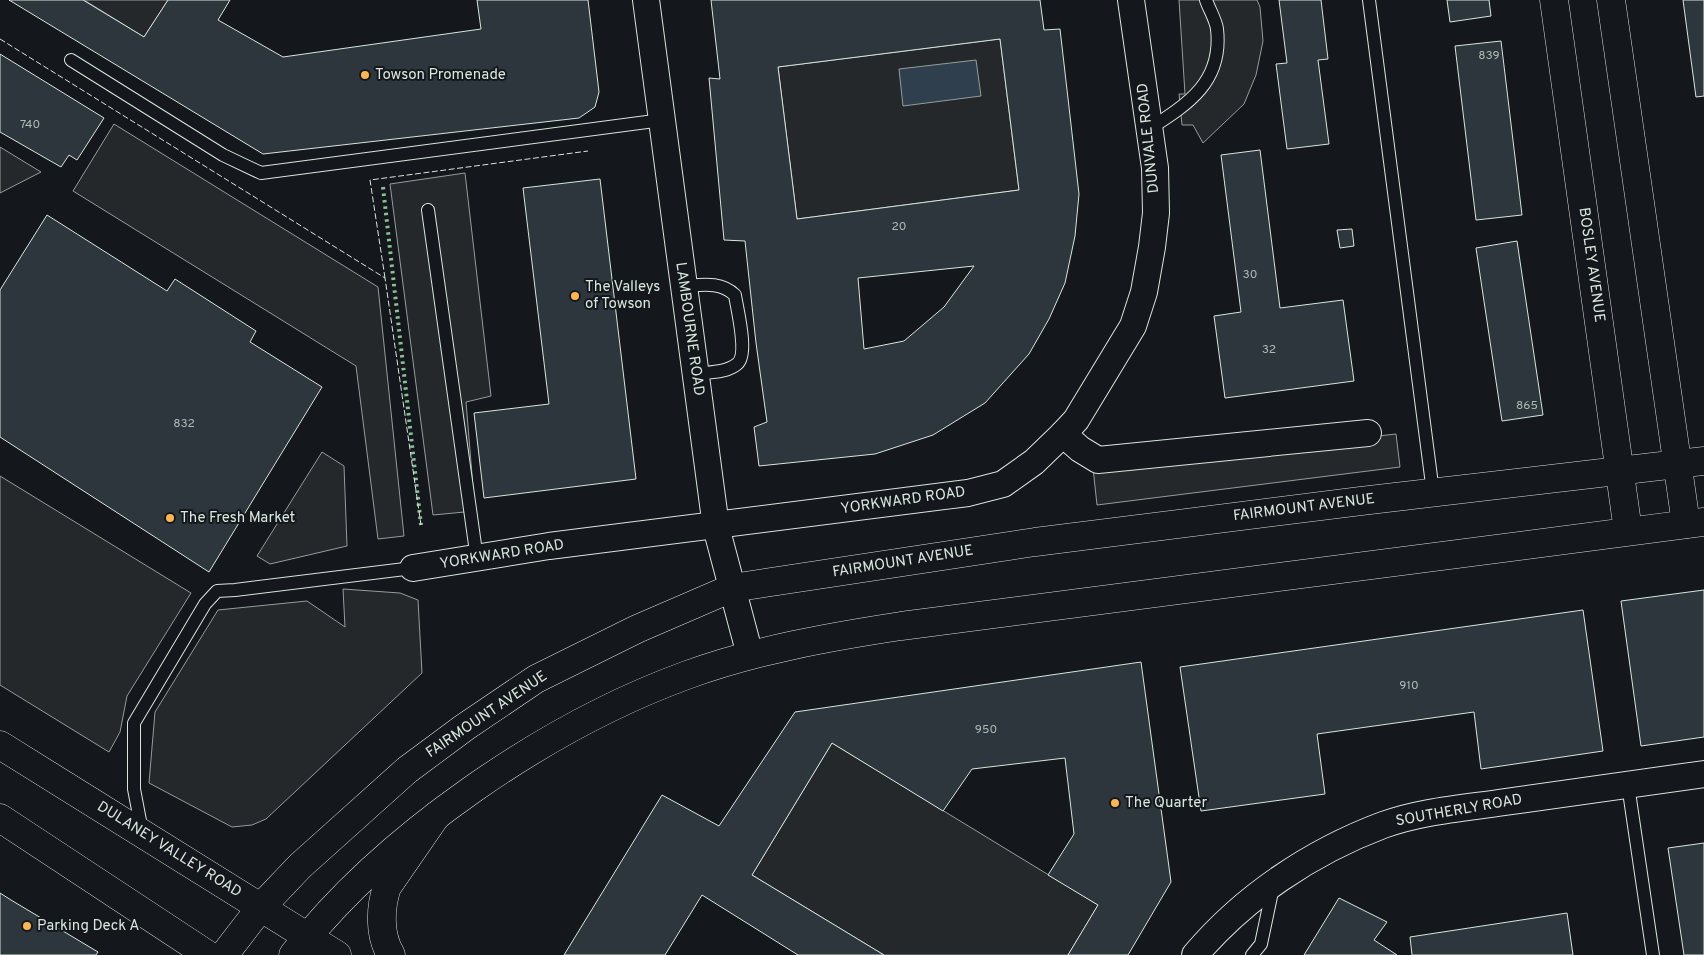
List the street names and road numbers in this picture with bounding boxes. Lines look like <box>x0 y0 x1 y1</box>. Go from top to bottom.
street label: DUNVALE ROAD <box>1134 82 1164 194</box>
street label: BOSLEY AVENUE <box>1574 206 1608 324</box>
street label: LAMBOURNE ROAD <box>670 261 708 397</box>
street label: YORKWARD ROAD <box>839 483 967 519</box>
street label: FAIRMOUNT AVENUE <box>1232 490 1376 526</box>
street label: YORKWARD ROAD <box>438 536 566 574</box>
street label: FAIRMOUNT AVENUE <box>831 541 975 583</box>
street label: FAIRMOUNT AVENUE <box>423 667 551 763</box>
street label: SOUTHERLY ROAD <box>1394 791 1524 831</box>
street label: DULANEY VALLEY ROAD <box>93 798 245 902</box>

